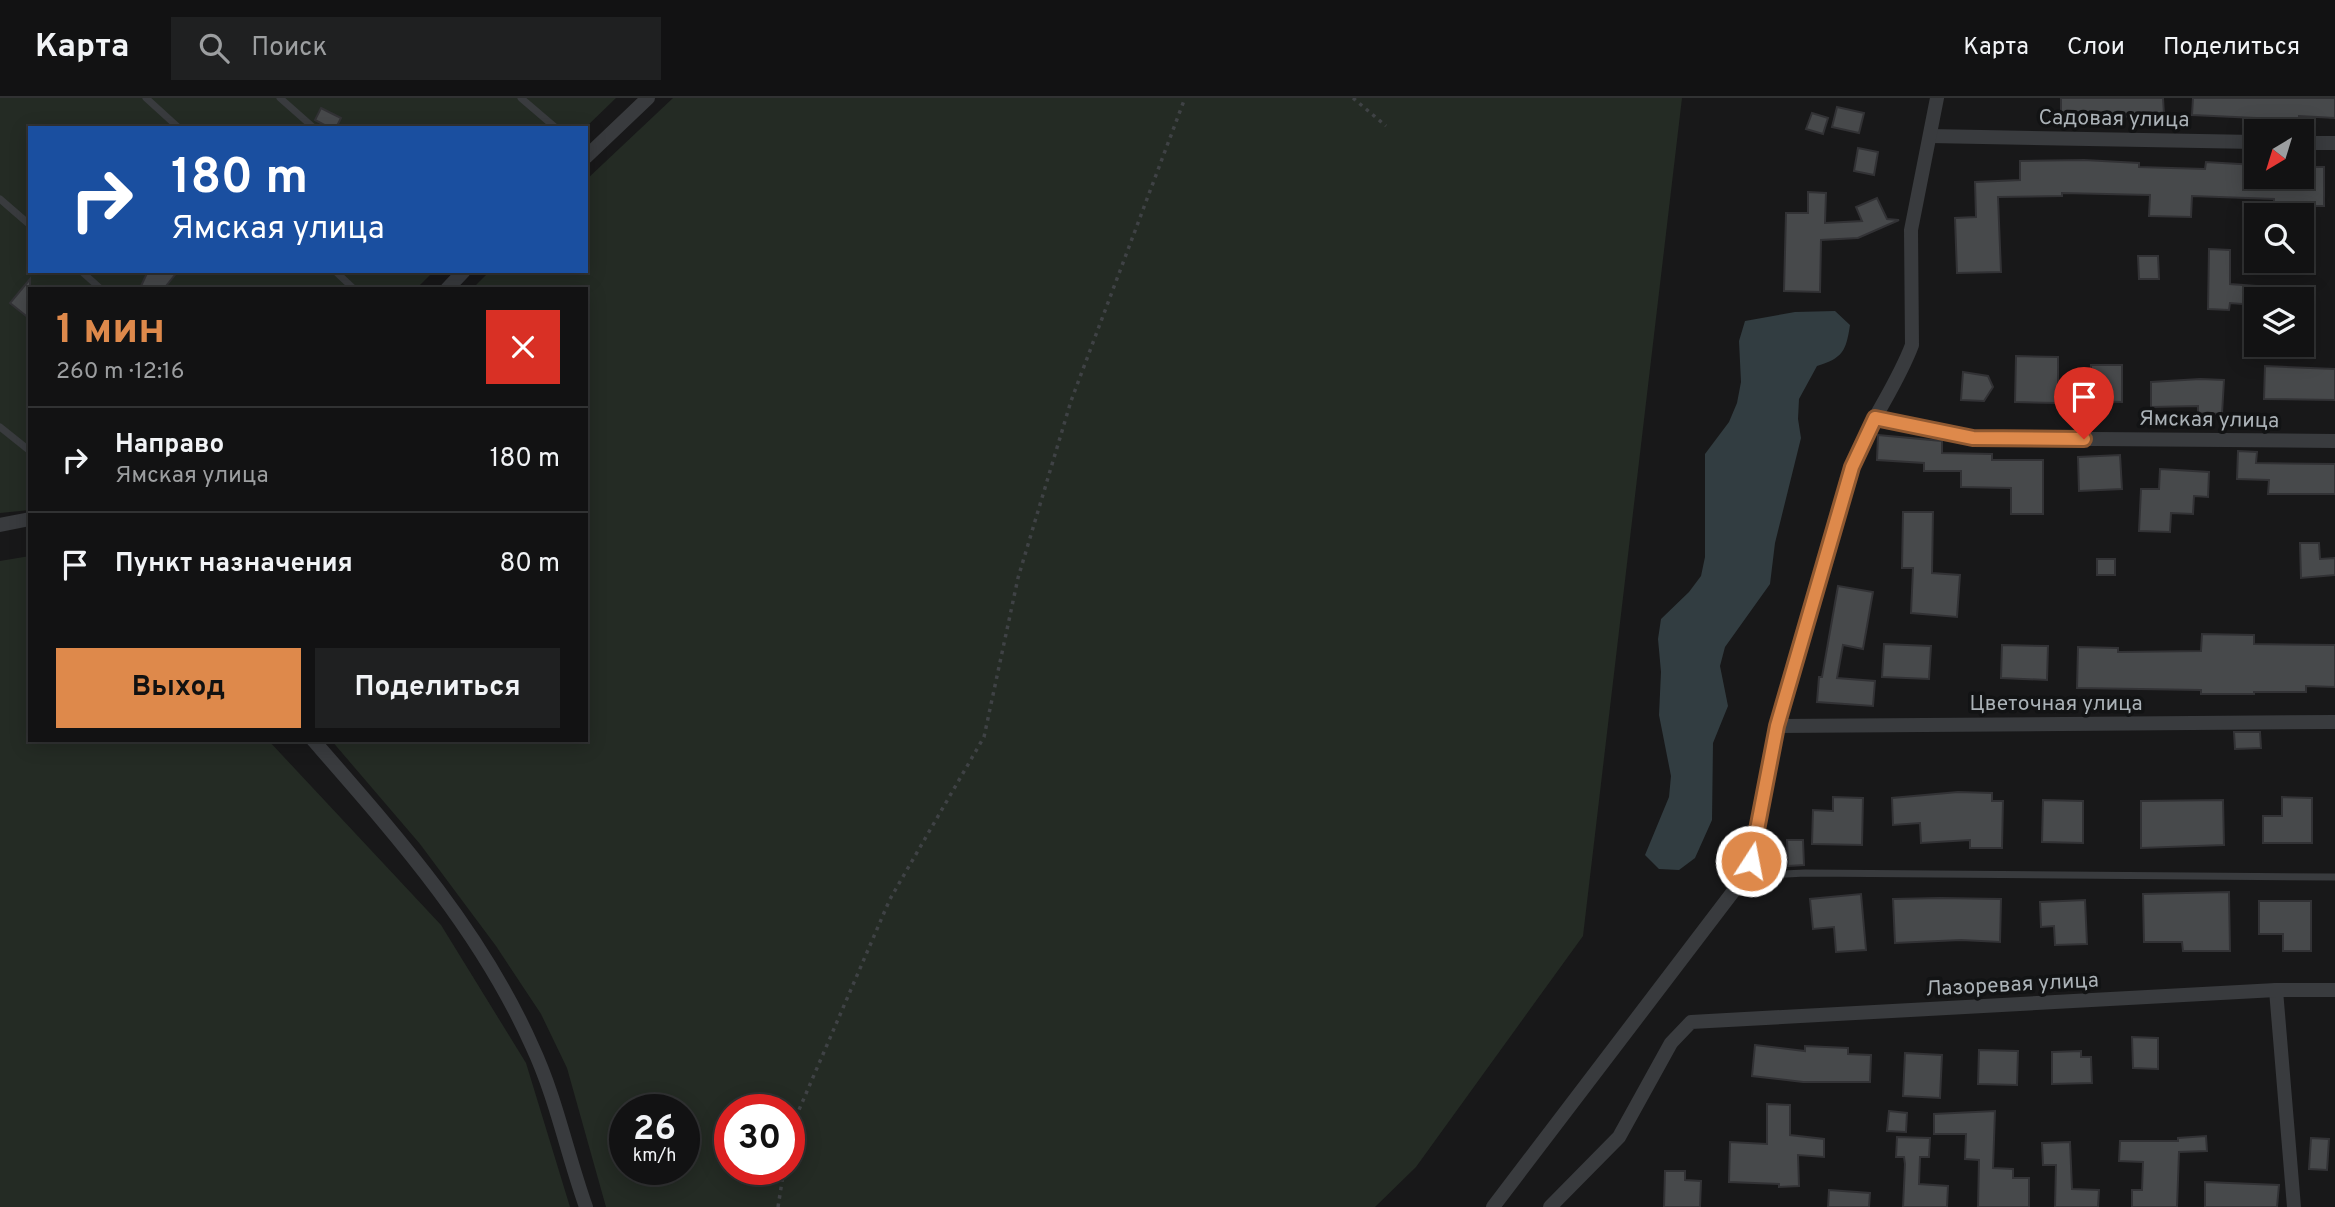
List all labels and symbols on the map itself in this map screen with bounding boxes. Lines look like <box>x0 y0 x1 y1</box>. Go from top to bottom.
street label: Садовая улица <box>2038 105 2190 134</box>
north arrow <box>2244 119 2314 189</box>
pin <box>2054 367 2114 439</box>
street label: Ямская улица <box>2139 406 2279 435</box>
street label: Цветочная улица <box>1969 691 2143 718</box>
position arrow <box>1714 824 1788 898</box>
street label: Лазоревая улица <box>1925 967 2099 1004</box>
speed limit sign: 30 <box>714 1094 805 1185</box>

